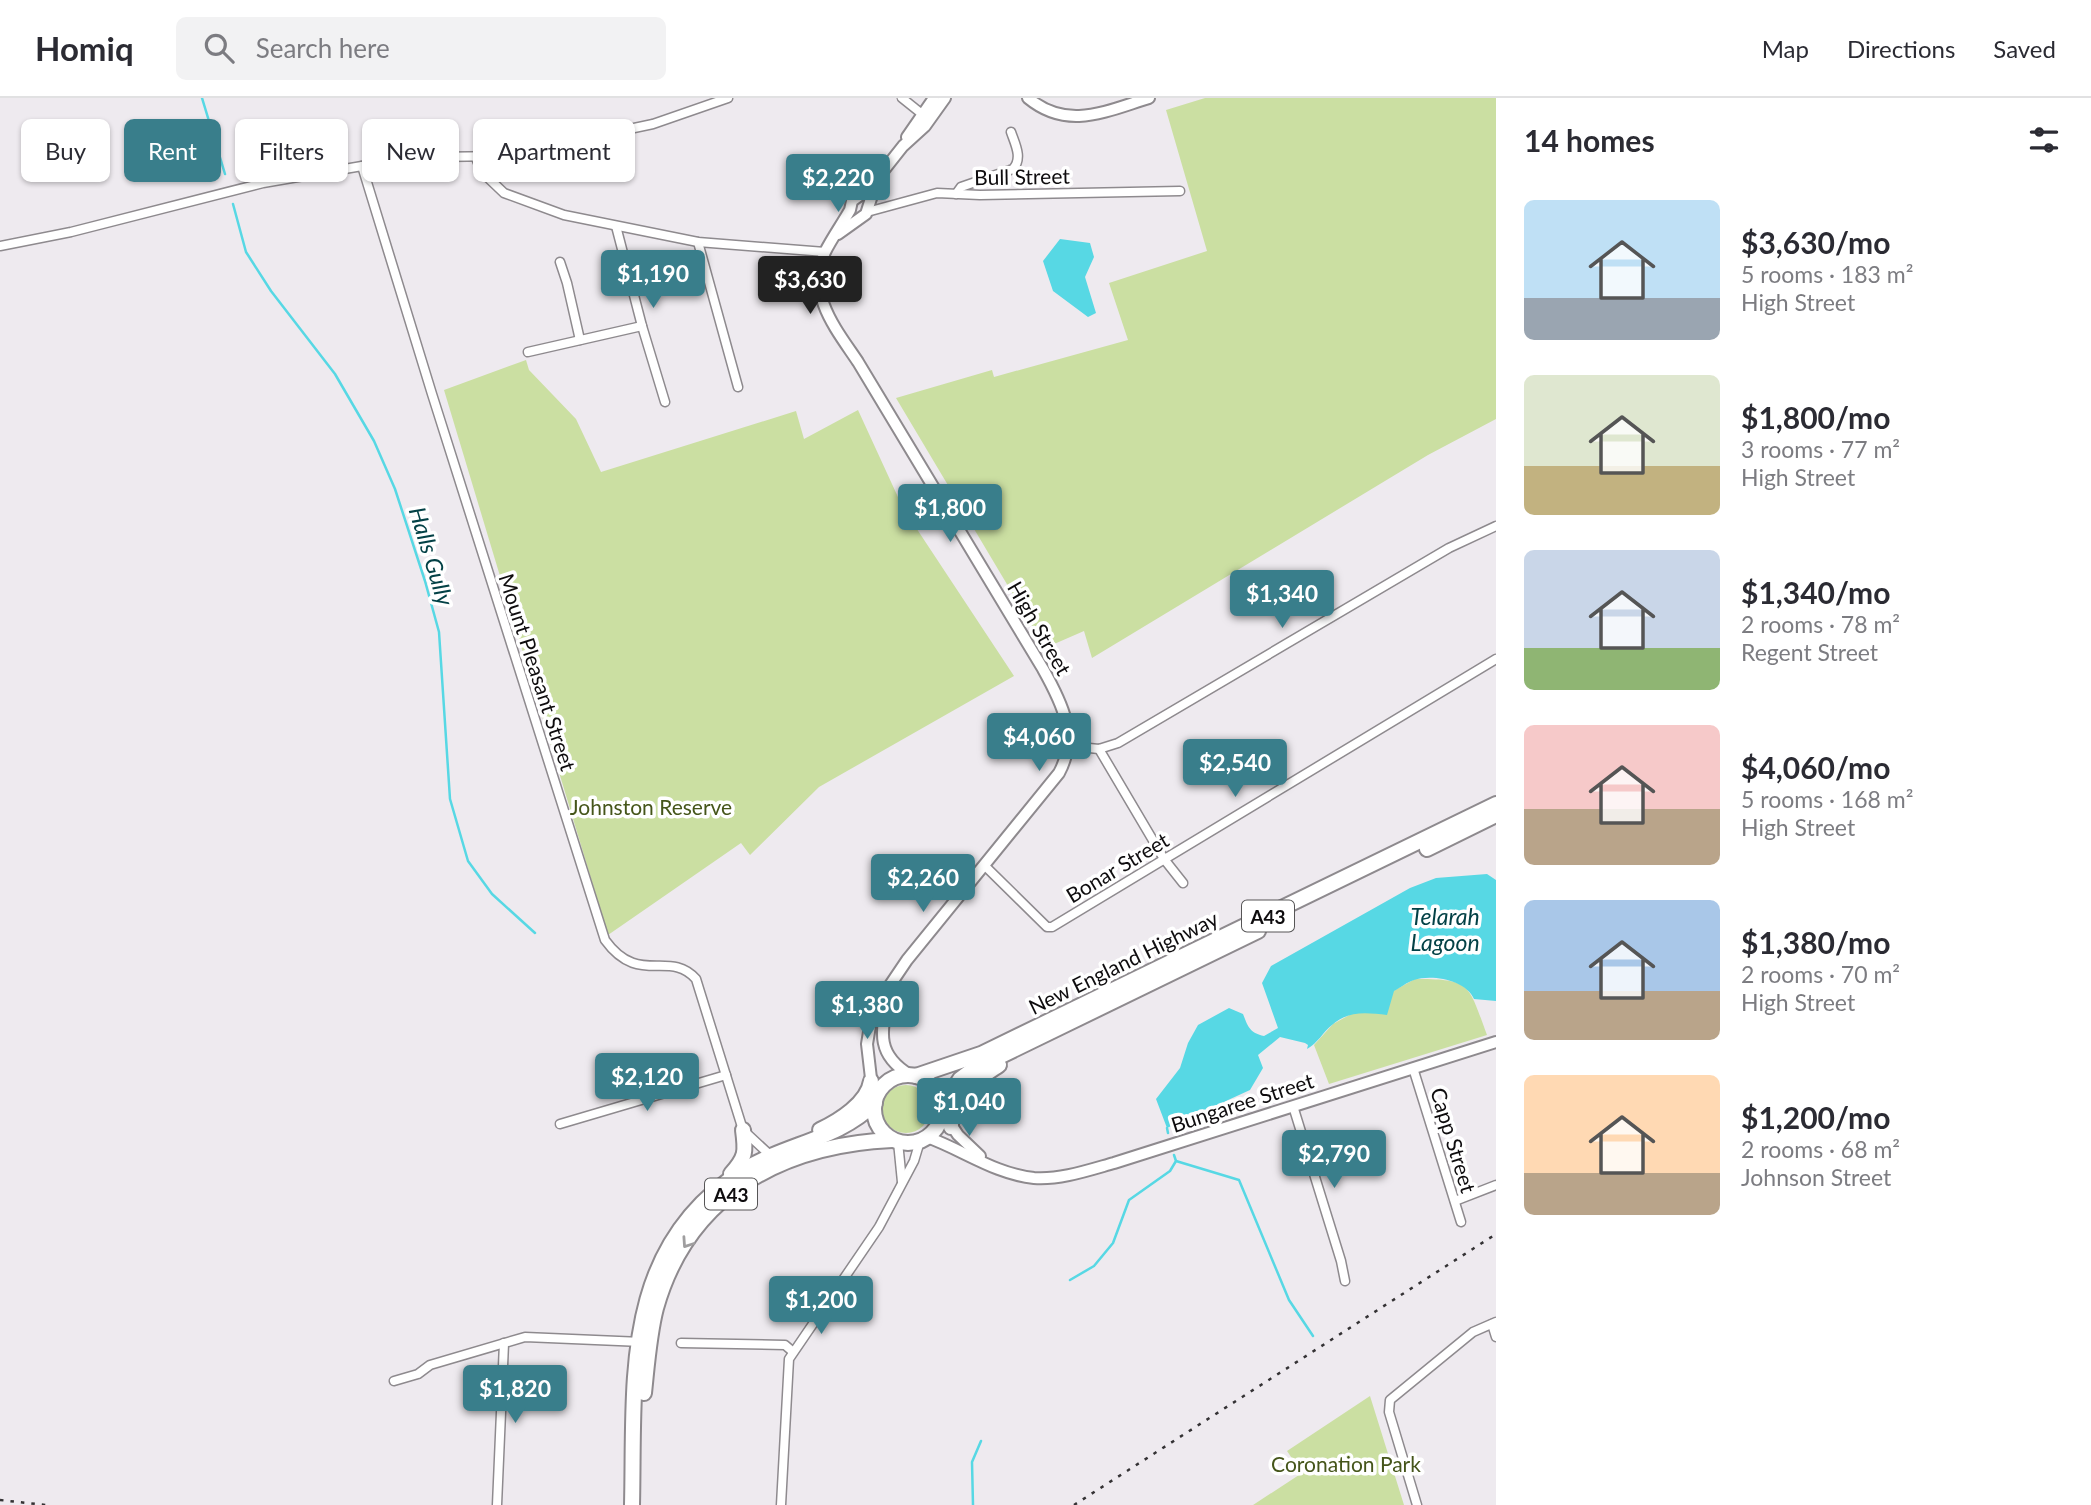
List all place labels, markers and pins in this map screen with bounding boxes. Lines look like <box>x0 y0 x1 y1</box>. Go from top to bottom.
pin: $2,220 <box>781 155 895 214</box>
pin: $1,190 <box>596 250 710 310</box>
pin: $3,630 <box>753 256 867 316</box>
pin: $1,800 <box>893 484 1007 544</box>
pin: $1,340 <box>1225 570 1339 630</box>
pin: $4,060 <box>982 714 1096 773</box>
pin: $2,540 <box>1178 740 1292 799</box>
pin: $2,260 <box>866 854 980 914</box>
pin: $1,380 <box>810 982 924 1041</box>
pin: $2,120 <box>590 1054 704 1113</box>
pin: $1,040 <box>912 1079 1026 1138</box>
pin: $2,790 <box>1277 1130 1391 1190</box>
pin: $1,200 <box>764 1276 878 1336</box>
pin: $1,820 <box>458 1366 572 1425</box>

